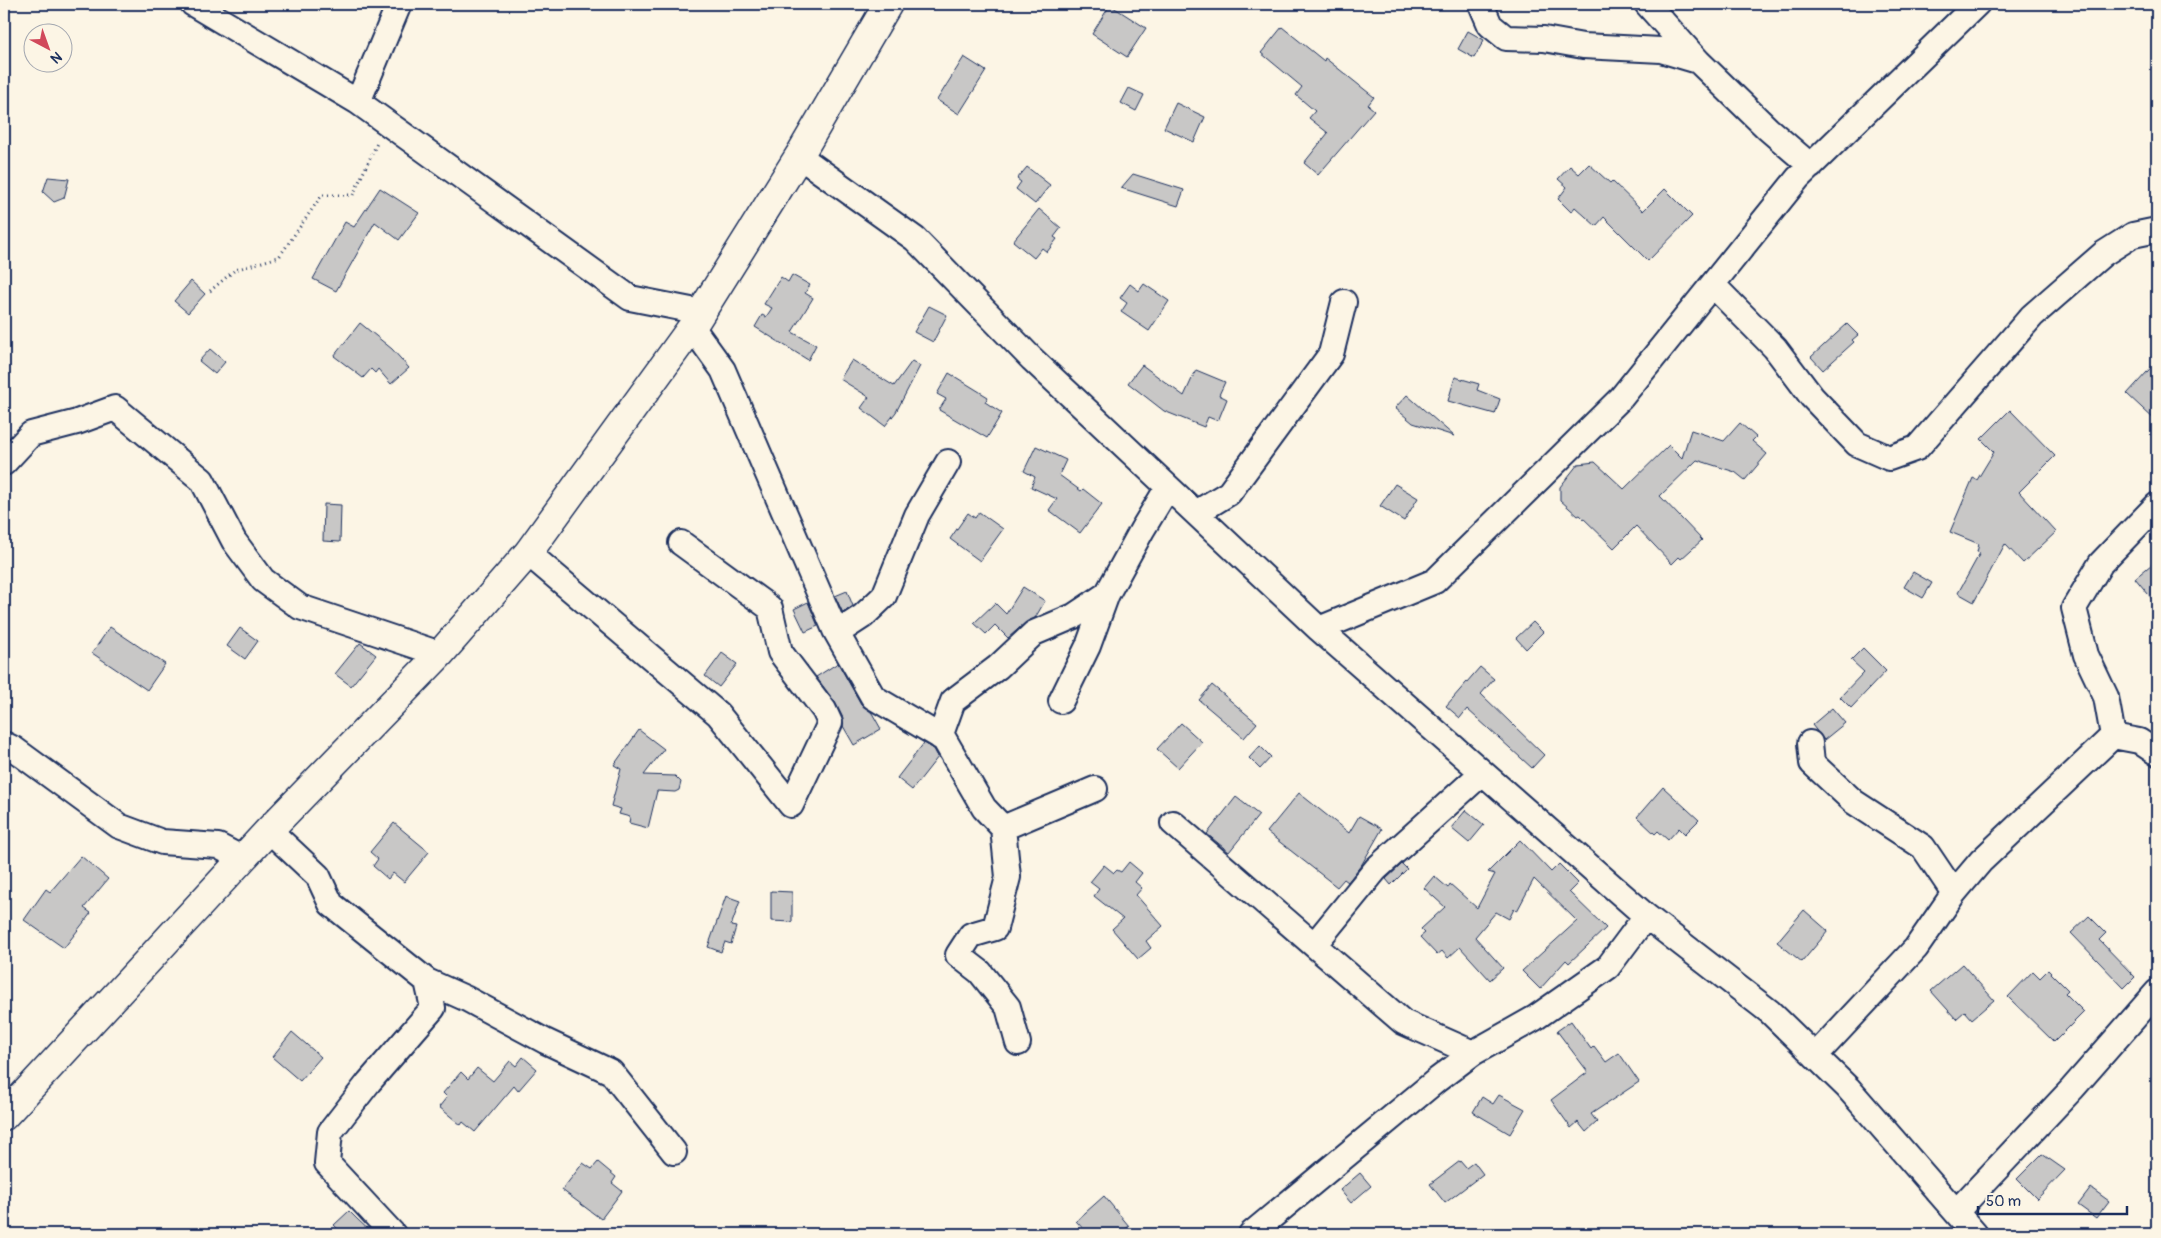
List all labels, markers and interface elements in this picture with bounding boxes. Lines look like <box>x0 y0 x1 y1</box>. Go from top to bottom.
north arrow <box>22 22 72 72</box>
text: N <box>47 48 65 67</box>
scale bar <box>1978 1183 2127 1215</box>
text: 50 m <box>1986 1192 2021 1211</box>

